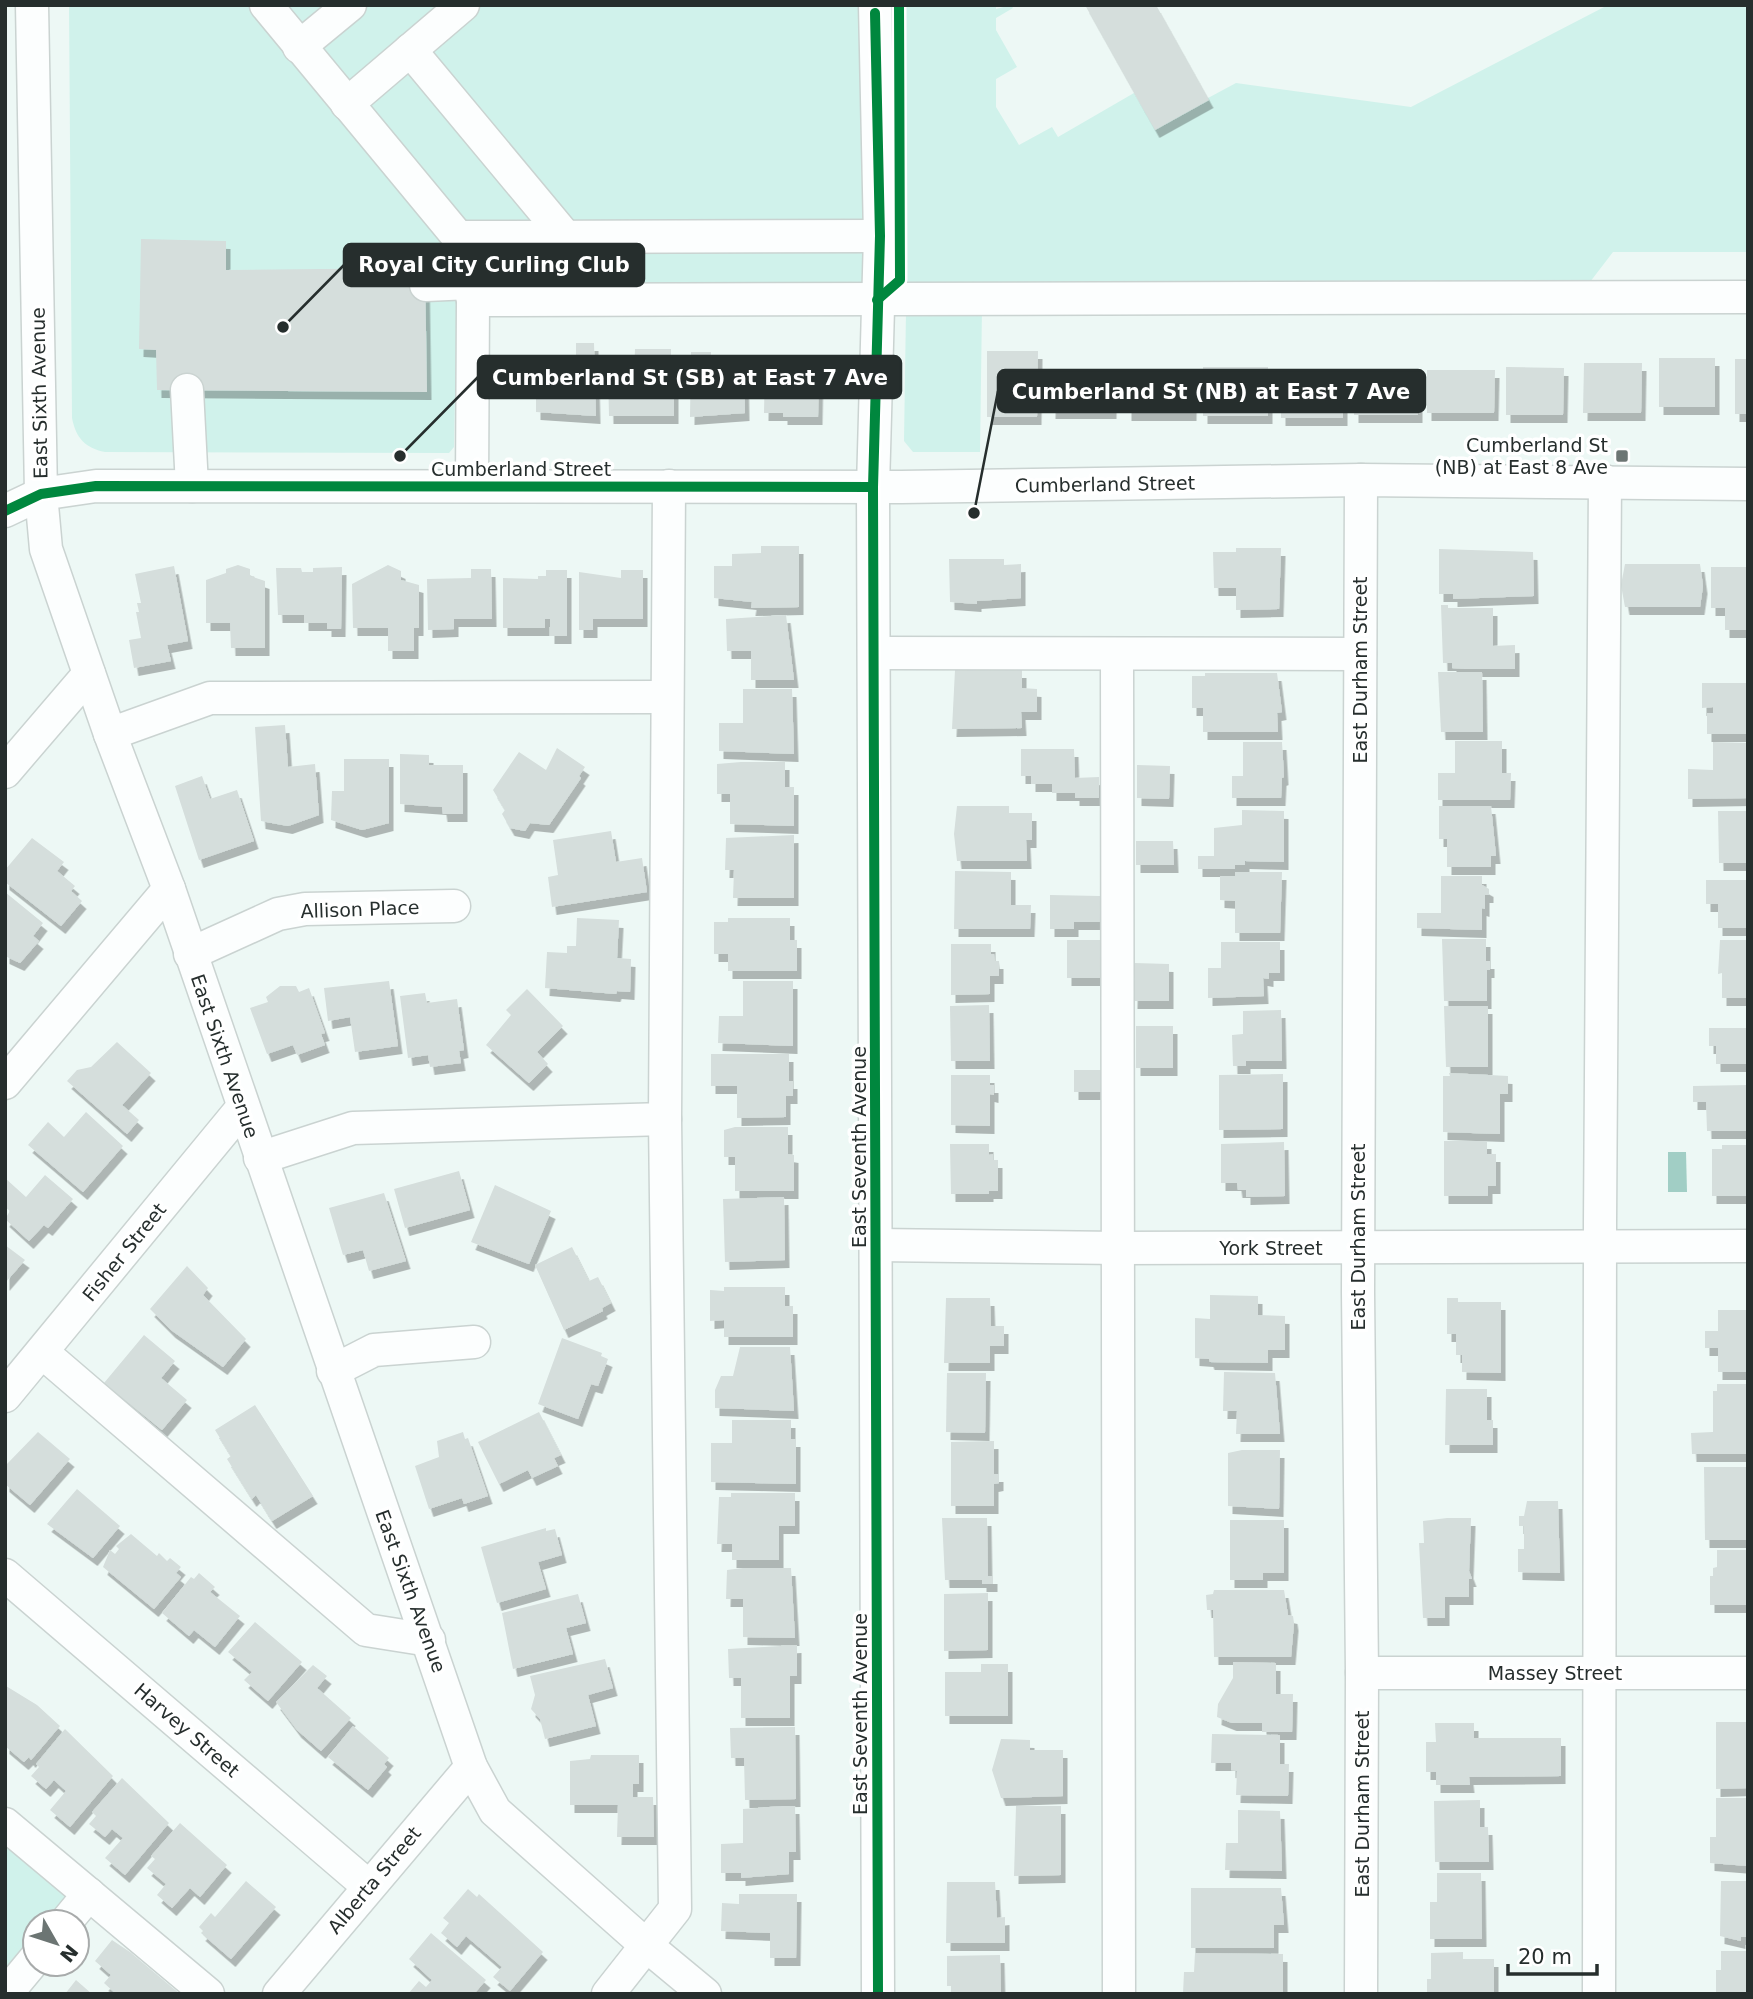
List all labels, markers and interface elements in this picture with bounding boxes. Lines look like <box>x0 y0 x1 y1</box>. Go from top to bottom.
callout: Royal City Curling Club <box>344 244 644 286</box>
text: Royal City Curling Club <box>358 253 630 277</box>
street label: East Sixth Avenue <box>27 307 51 479</box>
callout: Cumberland St (SB) at East 7 Ave <box>478 356 901 398</box>
text: Cumberland St (SB) at East 7 Ave <box>492 366 888 390</box>
callout: Cumberland St (NB) at East 7 Ave <box>998 370 1425 412</box>
text: Cumberland St (NB) at East 7 Ave <box>1012 380 1410 404</box>
place label: Cumberland St (NB) at East 8 Ave <box>1435 434 1608 478</box>
marker: Cumberland St (NB) at East 8 Ave <box>1614 448 1630 464</box>
street label: Cumberland Street <box>431 458 611 480</box>
street label: Cumberland Street <box>1015 471 1195 497</box>
street label: East Durham Street <box>1349 576 1371 764</box>
street label: Allison Place <box>300 896 420 922</box>
street label: East Sixth Avenue <box>187 971 263 1141</box>
street label: East Seventh Avenue <box>848 1046 870 1248</box>
street label: East Durham Street <box>1347 1143 1369 1331</box>
street label: Fisher Street <box>78 1198 170 1306</box>
street label: York Street <box>1218 1237 1323 1259</box>
street label: East Sixth Avenue <box>371 1507 451 1675</box>
street label: East Seventh Avenue <box>849 1613 871 1815</box>
street label: Massey Street <box>1488 1662 1622 1684</box>
street label: Harvey Street <box>130 1678 244 1782</box>
street label: East Durham Street <box>1351 1710 1373 1898</box>
street label: Alberta Street <box>323 1822 425 1938</box>
north arrow <box>21 1908 91 1978</box>
scale bar <box>1508 1932 1597 1976</box>
text: N <box>56 1941 83 1967</box>
text: 20 m <box>1518 1945 1572 1969</box>

